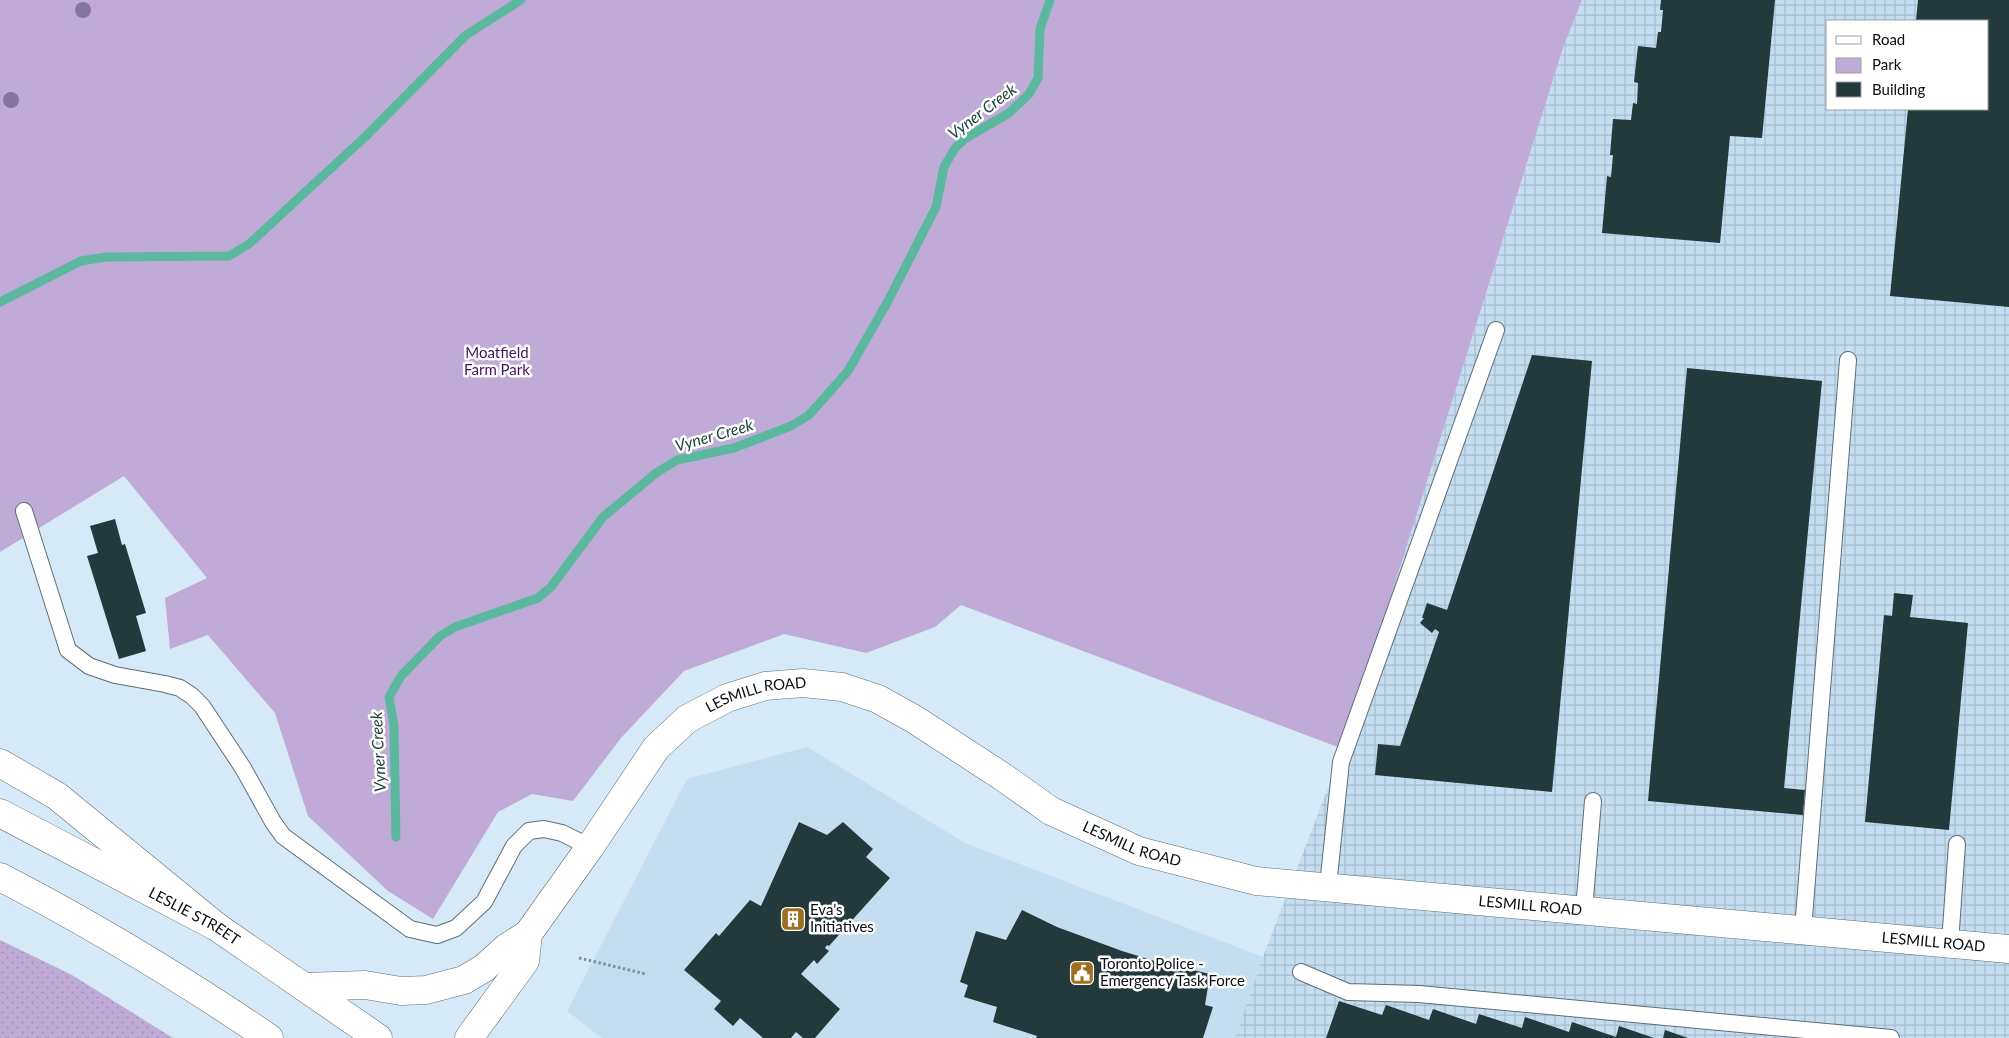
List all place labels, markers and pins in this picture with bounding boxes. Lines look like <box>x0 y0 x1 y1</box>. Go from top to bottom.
place label: Eva's Initiatives <box>810 900 874 935</box>
building icon: Eva's Initiatives <box>780 906 806 932</box>
place label: Toronto Police - Emergency Task Force <box>1100 954 1245 989</box>
public building icon: Toronto Police - Emergency Task Force <box>1069 960 1095 986</box>

